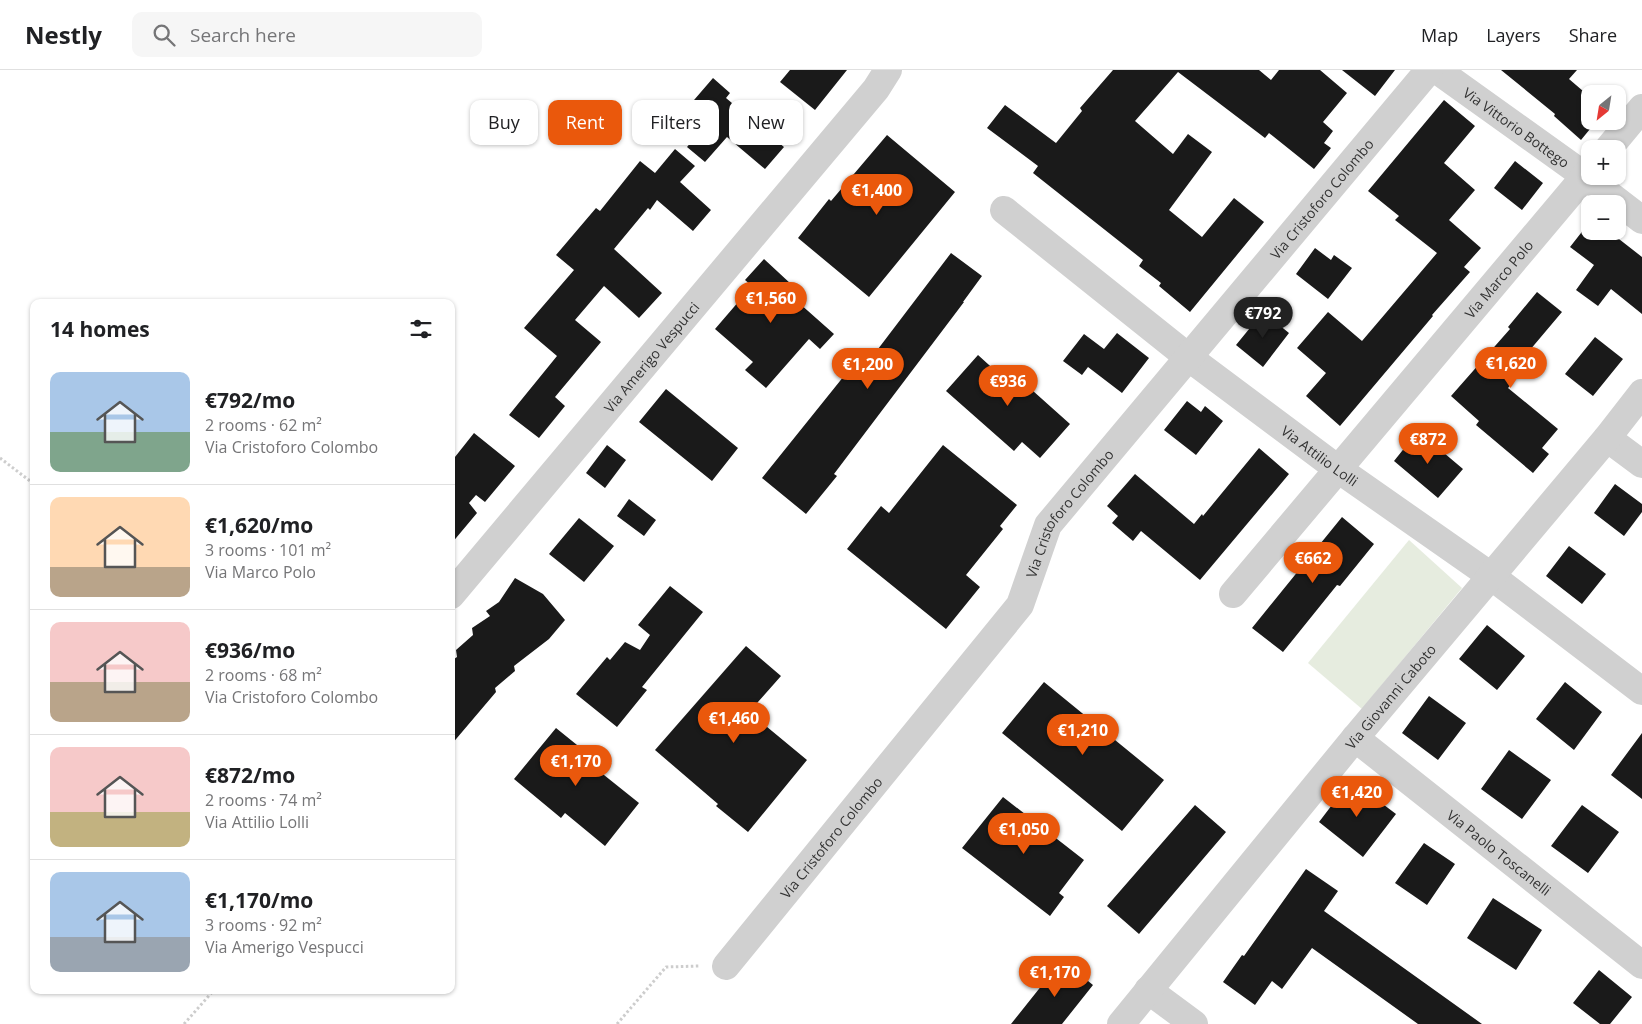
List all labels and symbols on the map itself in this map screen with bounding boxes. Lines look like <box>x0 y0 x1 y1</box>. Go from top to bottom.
street label: Via Vittorio Bottego <box>1460 83 1574 172</box>
north arrow <box>1581 85 1626 130</box>
street label: Via Cristoforo Colombo <box>1265 134 1377 263</box>
pin: €1,400 <box>836 174 918 216</box>
street label: Via Marco Polo <box>1460 236 1537 322</box>
pin: €1,560 <box>730 282 812 324</box>
pin: €792 <box>1233 296 1293 339</box>
street label: Via Amerigo Vespucci <box>599 298 703 416</box>
pin: €1,620 <box>1470 346 1552 389</box>
pin: €1,200 <box>827 348 909 390</box>
pin: €936 <box>978 364 1038 407</box>
street label: Via Attilio Lolli <box>1278 420 1362 490</box>
pin: €872 <box>1398 422 1458 465</box>
street label: Via Cristoforo Colombo <box>1021 445 1117 580</box>
pin: €662 <box>1283 542 1343 584</box>
street label: Via Giovanni Caboto <box>1340 640 1440 753</box>
pin: €1,460 <box>693 702 775 744</box>
pin: €1,210 <box>1042 714 1124 756</box>
pin: €1,170 <box>535 744 617 787</box>
street label: Via Cristoforo Colombo <box>776 772 886 902</box>
pin: €1,420 <box>1316 776 1398 818</box>
street label: Via Paolo Toscanelli <box>1443 805 1555 899</box>
pin: €1,050 <box>983 812 1065 855</box>
pin: €1,170 <box>1014 956 1096 998</box>

